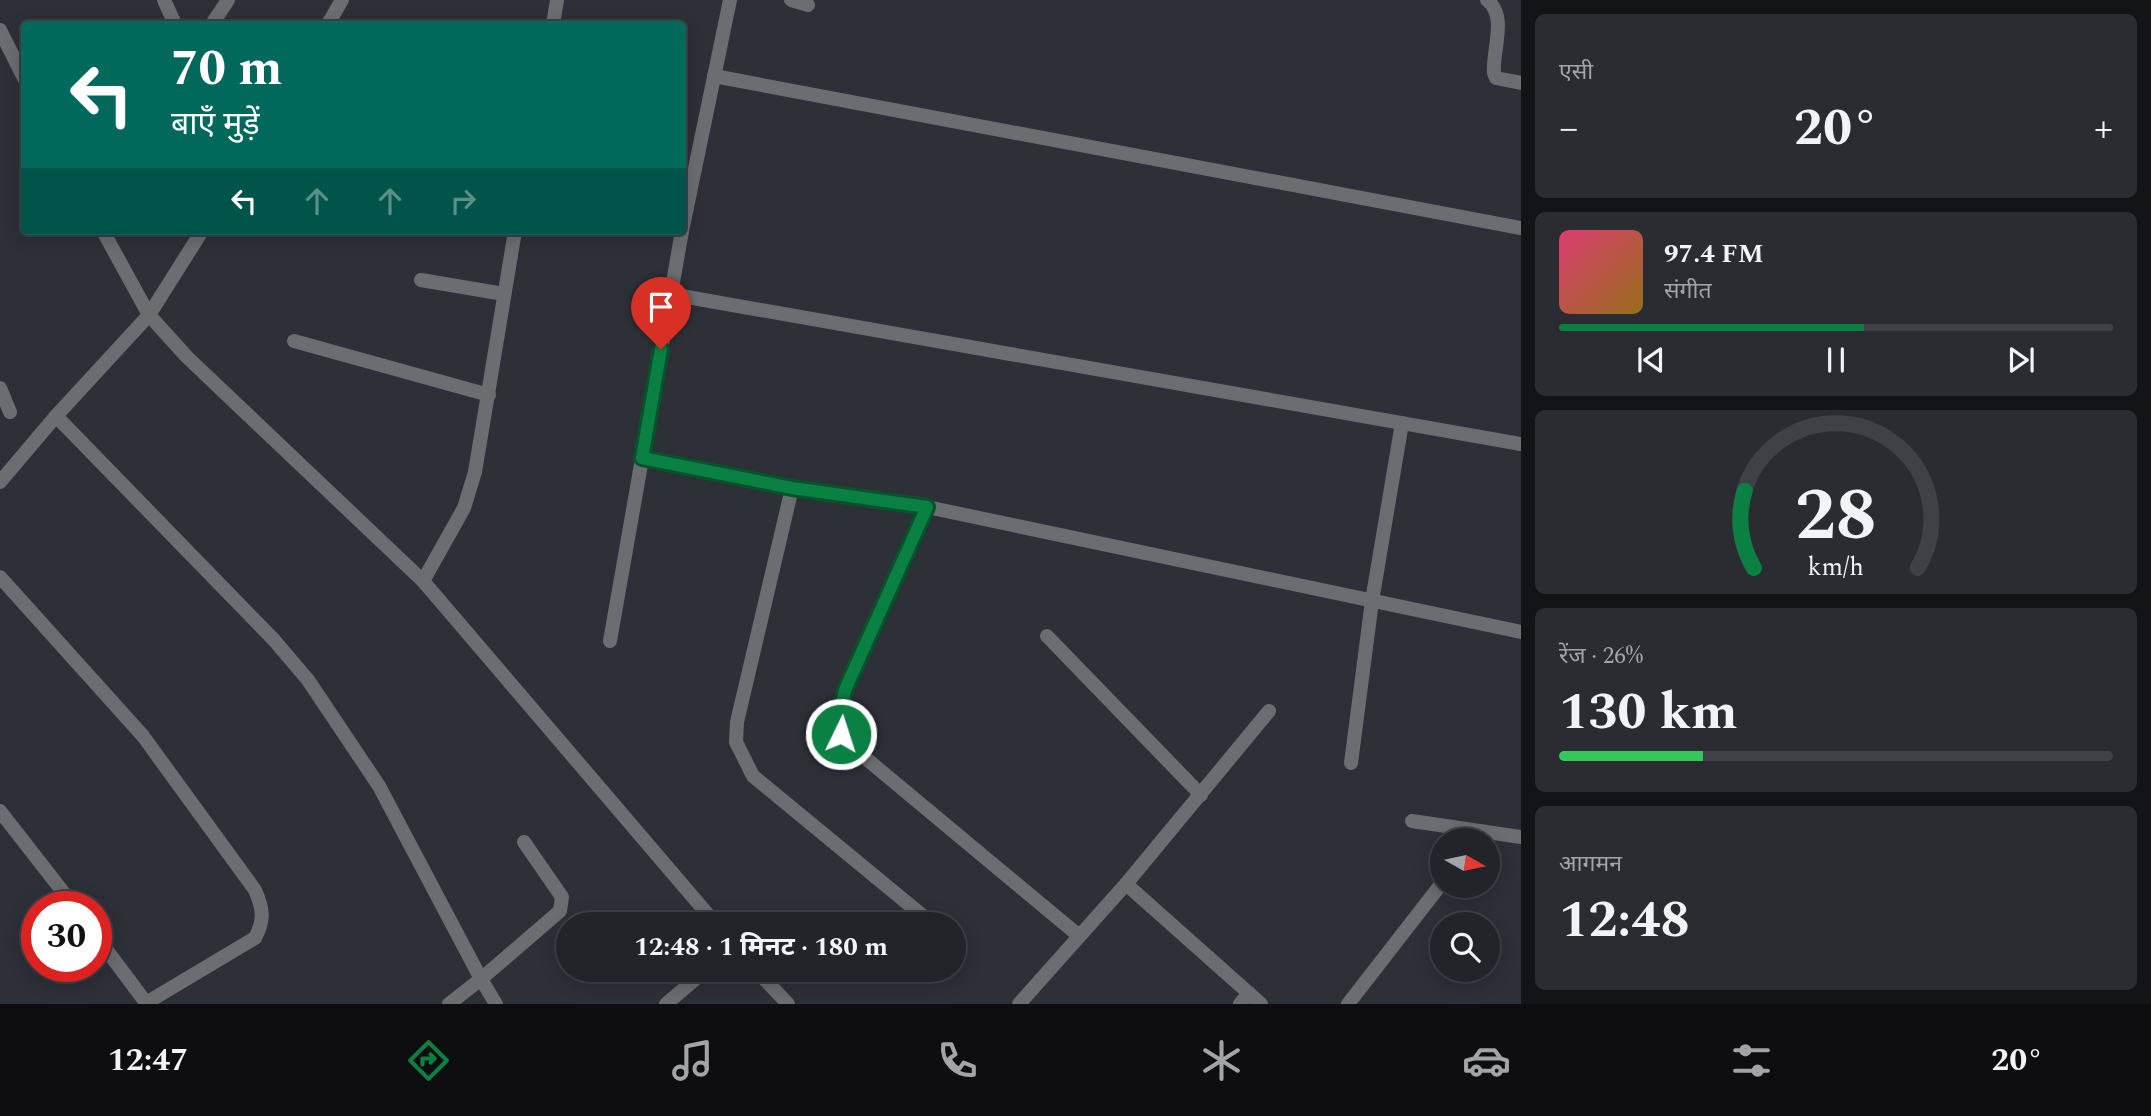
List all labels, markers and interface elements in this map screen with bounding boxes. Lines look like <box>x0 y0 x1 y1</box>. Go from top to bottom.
text: 70 m <box>171 32 282 107</box>
icon: left <box>56 49 147 140</box>
text: एसी <box>1559 55 1593 90</box>
text: 20° <box>1794 89 1878 168</box>
text: बाएँ मुड़ें <box>171 100 260 149</box>
text: − <box>1559 100 1578 158</box>
text: + <box>2094 100 2113 158</box>
icon: left <box>225 182 263 220</box>
icon: ahead <box>298 182 336 220</box>
icon: ahead <box>371 182 409 220</box>
icon: right <box>444 182 482 220</box>
text: 97.4 FM <box>1664 234 1764 274</box>
text: संगीत <box>1664 274 1712 309</box>
pin <box>631 277 691 349</box>
icon: arrive <box>642 288 680 326</box>
icon: previous <box>1632 341 1670 379</box>
icon: pause <box>1817 341 1855 379</box>
icon: next <box>2002 341 2040 379</box>
text: 28 <box>1795 461 1877 572</box>
text: km/h <box>1808 549 1864 587</box>
text: रेंज · 26% <box>1559 639 1643 674</box>
text: 130 km <box>1559 673 1738 752</box>
position arrow <box>804 697 878 771</box>
north arrow <box>1430 828 1500 898</box>
map controls <box>1430 828 1500 982</box>
text: आगमन <box>1559 847 1622 882</box>
text: 12:48 <box>1559 881 1690 960</box>
speed limit sign: 30 <box>21 891 112 982</box>
button: search <box>1430 912 1500 982</box>
text: 12:48 · 1 मिनट · 180 m <box>634 927 888 967</box>
text: 12:47 <box>108 1036 188 1085</box>
icon: directions <box>404 1036 453 1085</box>
icon: music <box>668 1036 717 1085</box>
icon: phone <box>933 1036 982 1085</box>
icon: climate <box>1197 1036 1246 1085</box>
icon: car <box>1462 1036 1511 1085</box>
icon: filters <box>1727 1036 1776 1085</box>
text: 20° <box>1991 1036 2043 1085</box>

